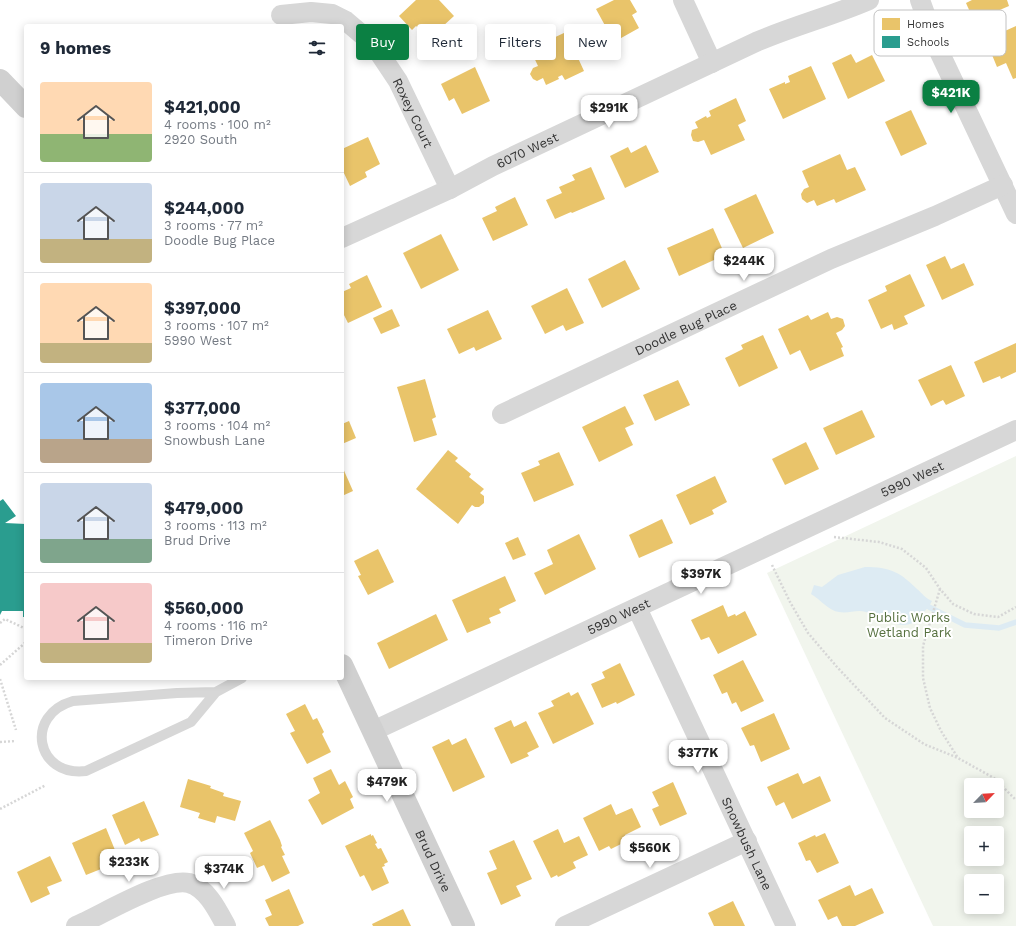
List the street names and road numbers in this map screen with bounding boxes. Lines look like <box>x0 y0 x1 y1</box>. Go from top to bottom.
street label: Roxey Court <box>390 75 437 151</box>
street label: 6070 West <box>494 129 561 171</box>
street label: Doodle Bug Place <box>632 297 739 358</box>
street label: 5990 West <box>878 457 946 500</box>
street label: 5990 West <box>585 595 653 637</box>
street label: Snowbush Lane <box>719 794 776 892</box>
street label: Brud Drive <box>413 827 454 894</box>

